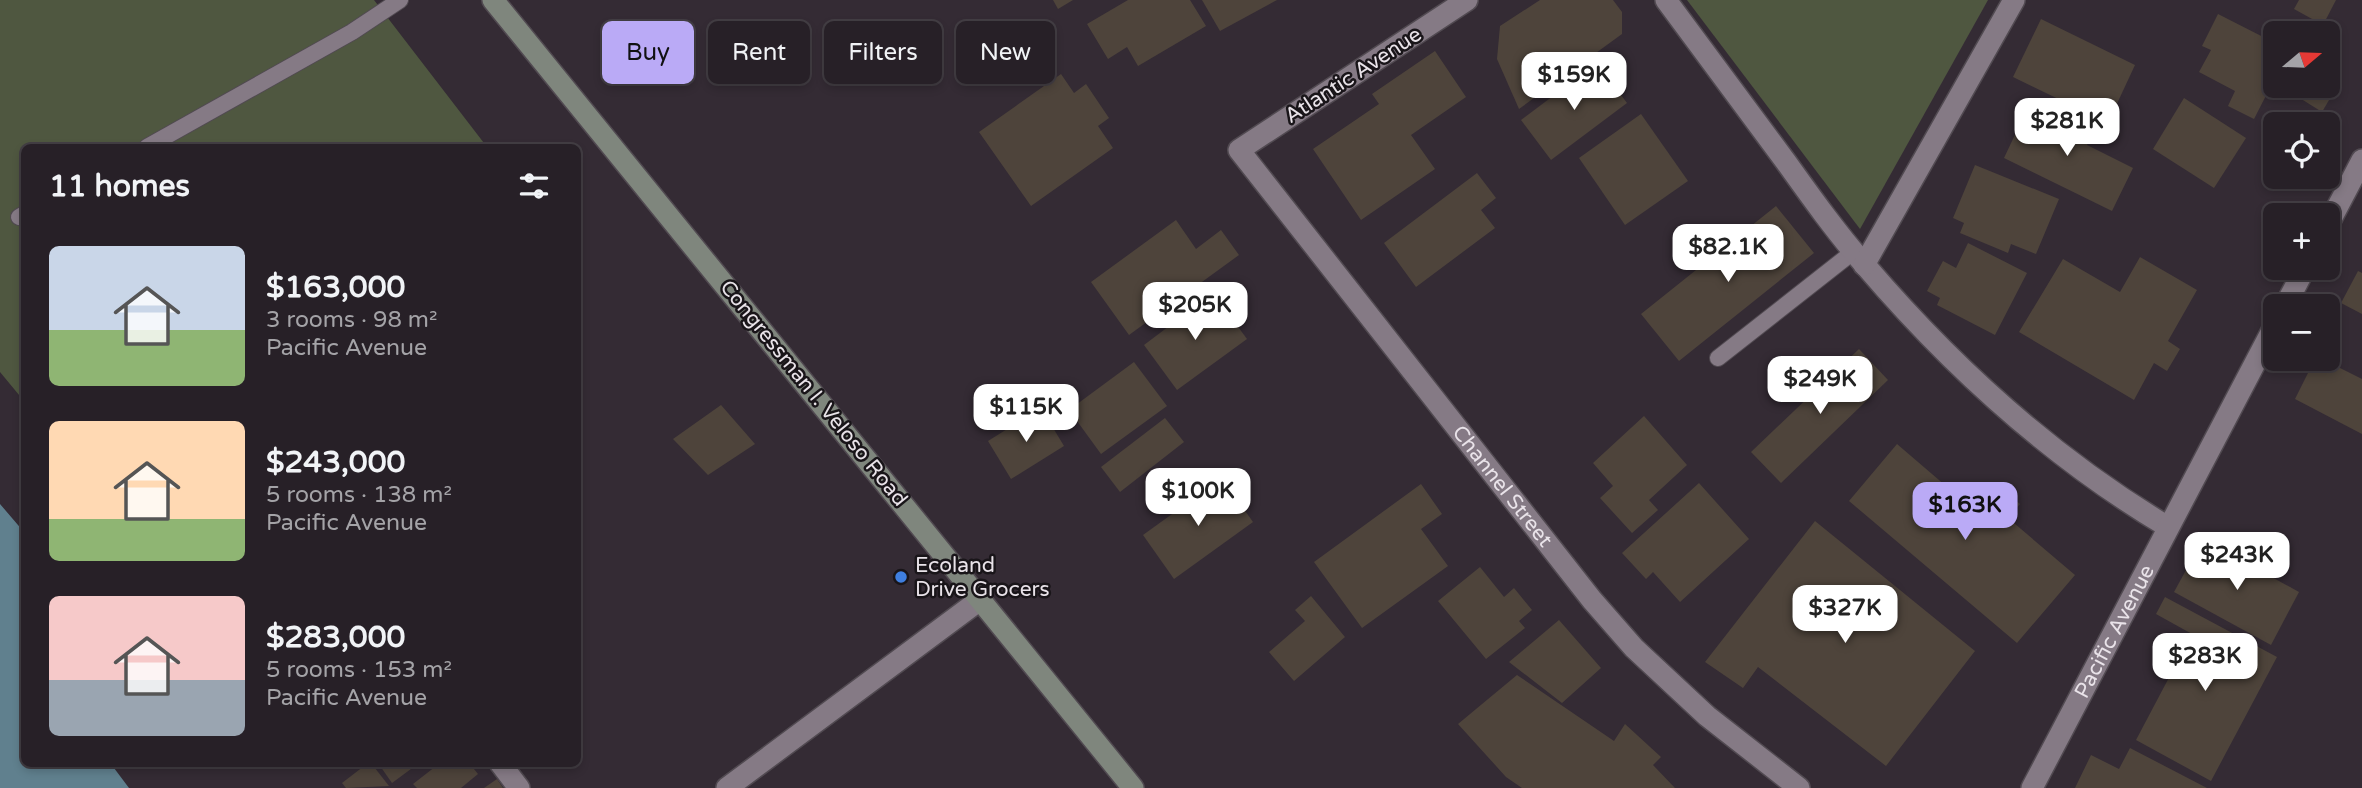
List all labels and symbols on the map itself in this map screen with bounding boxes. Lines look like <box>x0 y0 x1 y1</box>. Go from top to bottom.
north arrow <box>2263 21 2340 98</box>
street label: Atlantic Avenue <box>1280 22 1426 129</box>
pin: $159K <box>1525 52 1623 112</box>
pin: $281K <box>2018 99 2116 158</box>
pin: $82.1K <box>1671 224 1785 284</box>
street label: Congressman I. Veloso Road <box>715 275 913 511</box>
pin: $205K <box>1146 282 1244 342</box>
pin: $249K <box>1771 356 1869 416</box>
pin: $115K <box>977 384 1075 444</box>
street label: Channel Street <box>1447 421 1558 552</box>
pin: $100K <box>1149 468 1247 528</box>
pin: $163K <box>1916 482 2014 542</box>
pin: $243K <box>2188 532 2286 592</box>
place label: Ecoland Drive Grocers <box>915 553 1050 602</box>
street label: Pacific Avenue <box>2069 560 2160 702</box>
marker: Ecoland Drive Grocers <box>893 569 909 585</box>
pin: $327K <box>1796 586 1894 645</box>
pin: $283K <box>2156 634 2254 693</box>

